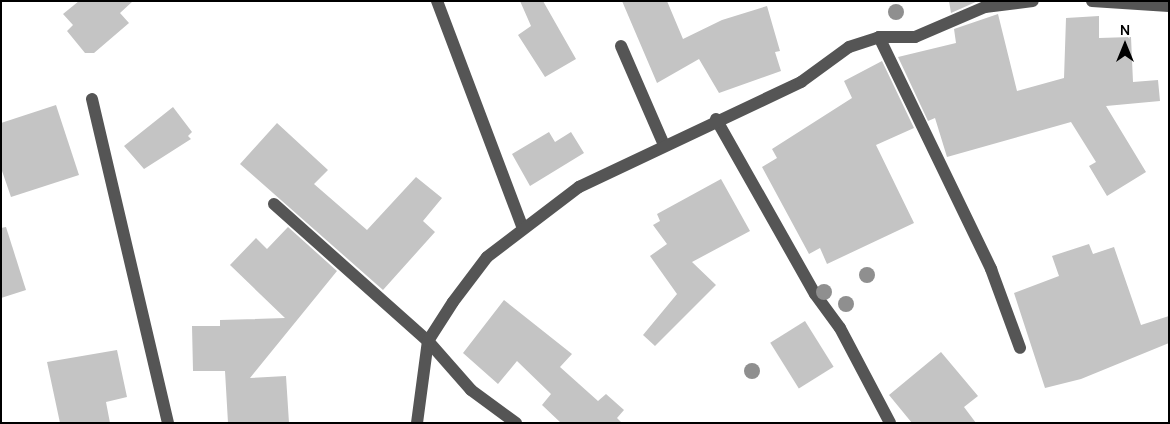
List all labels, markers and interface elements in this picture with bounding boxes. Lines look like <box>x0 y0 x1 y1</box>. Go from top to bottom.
north arrow <box>1100 20 1150 70</box>
text: N <box>1120 20 1130 39</box>

